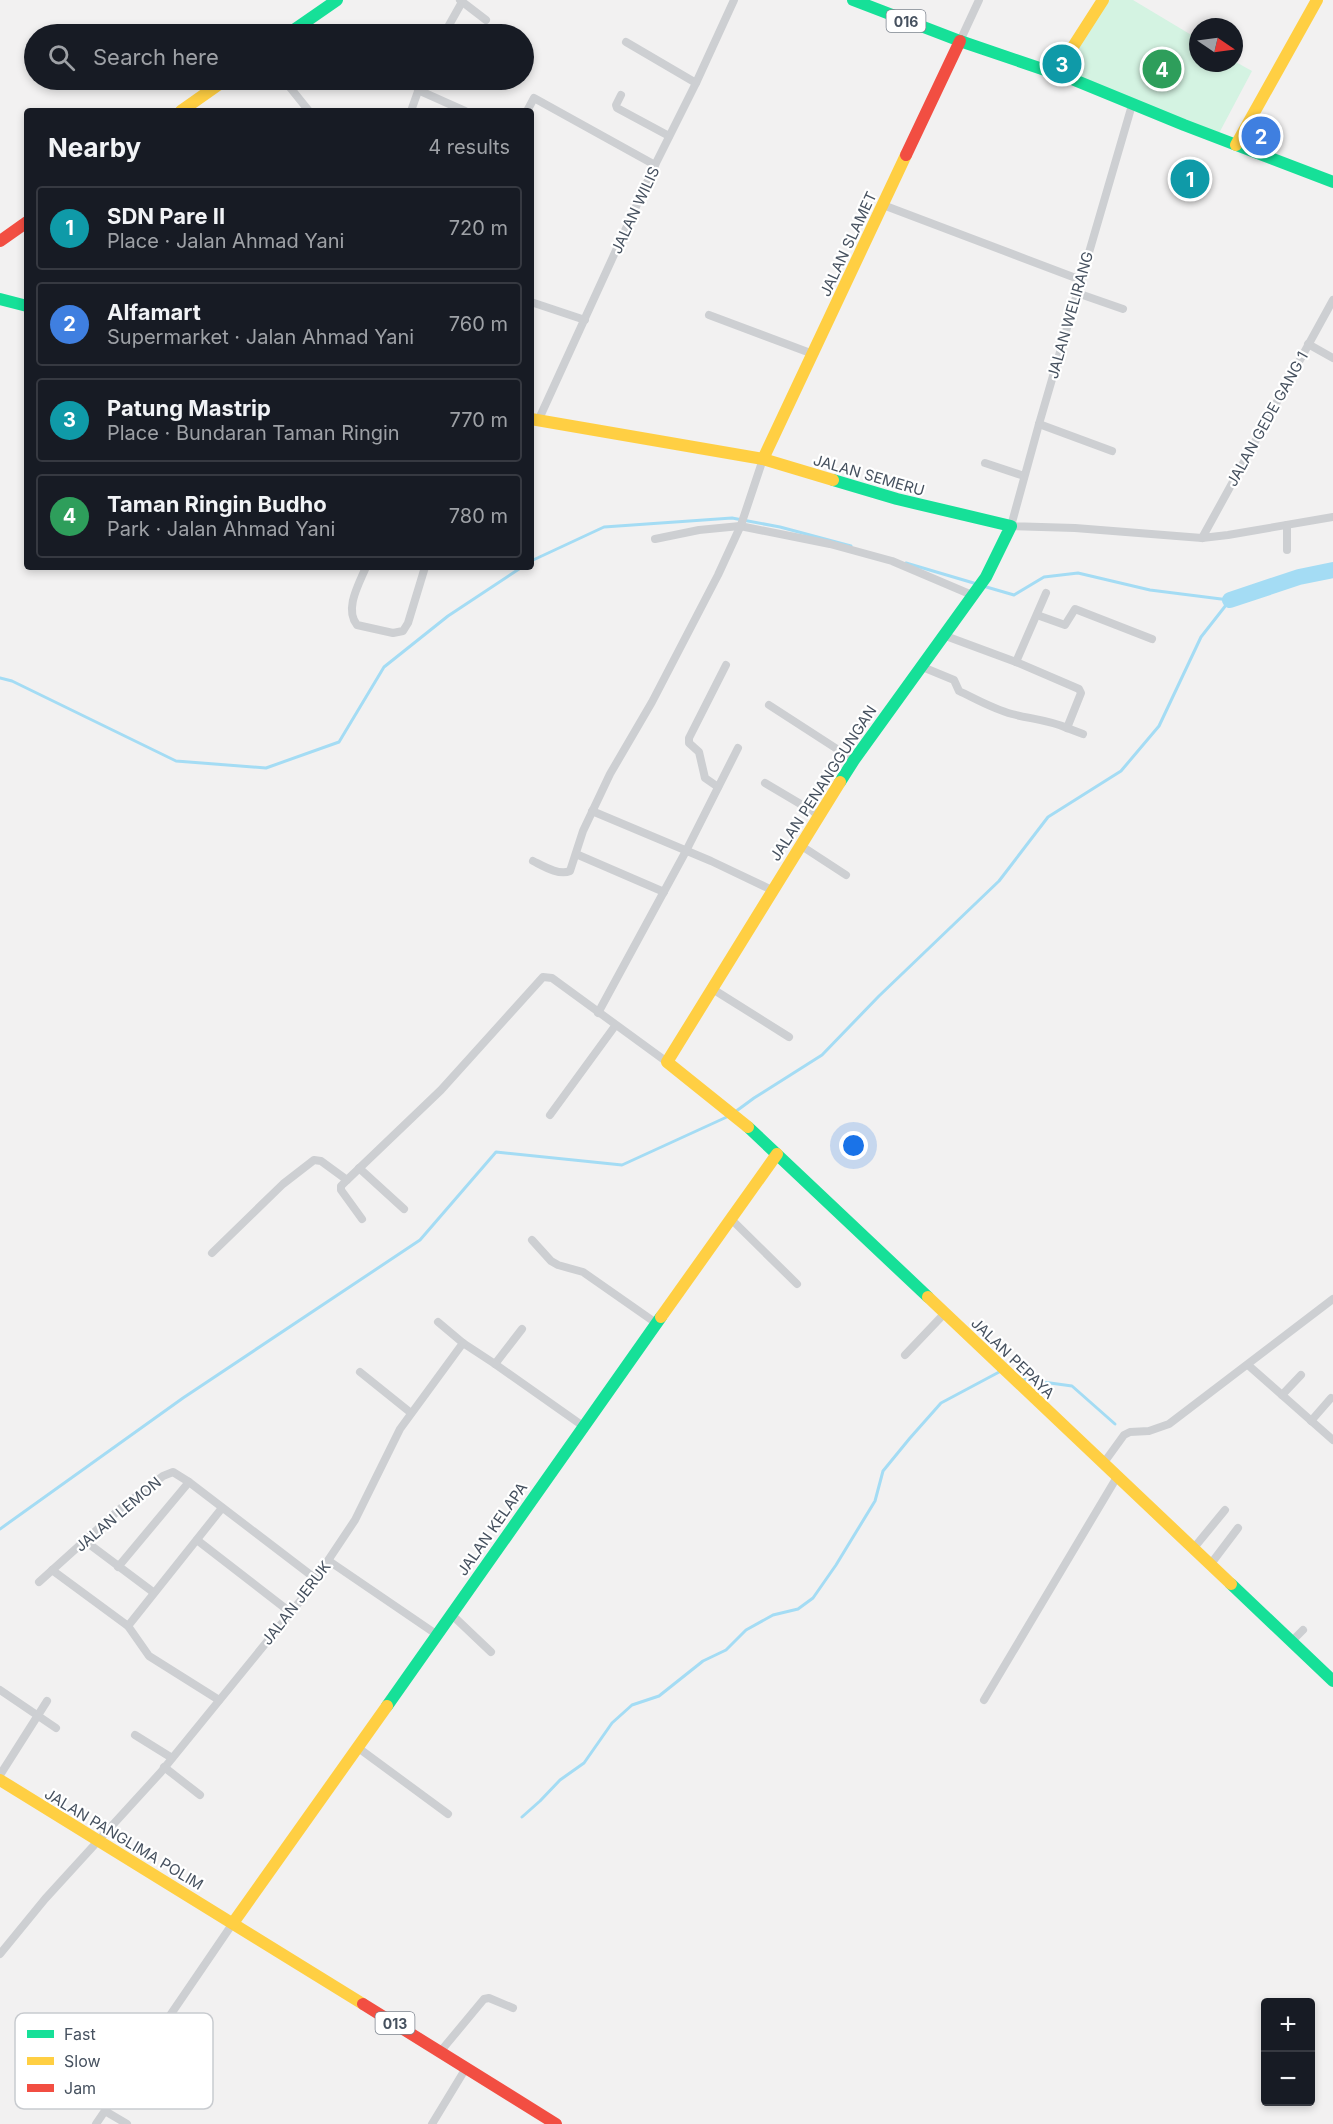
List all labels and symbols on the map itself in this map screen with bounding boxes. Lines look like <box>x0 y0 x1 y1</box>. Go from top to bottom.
road number: 016 <box>886 10 926 32</box>
north arrow <box>1189 18 1243 72</box>
pin: 3 <box>1042 42 1082 86</box>
pin: 4 <box>1142 46 1182 92</box>
pin: 2 <box>1242 114 1280 158</box>
pin: 1 <box>1170 156 1210 201</box>
street label: JALAN WILIS <box>607 163 663 257</box>
street label: JALAN SLAMET <box>815 188 881 300</box>
street label: JALAN WELIRANG <box>1043 249 1097 381</box>
street label: JALAN GEDE GANG 1 <box>1222 348 1312 490</box>
street label: JALAN SEMERU <box>811 450 927 500</box>
street label: JALAN PENANGGUNGAN <box>766 702 880 864</box>
your location <box>839 1131 868 1160</box>
street label: JALAN PEPAYA <box>967 1313 1059 1403</box>
street label: JALAN LEMON <box>71 1472 165 1556</box>
street label: JALAN KELAPA <box>453 1479 531 1579</box>
street label: JALAN JERUK <box>257 1557 335 1649</box>
street label: JALAN PANGLIMA POLIM <box>41 1784 207 1894</box>
road number: 013 <box>376 2012 414 2034</box>
legend <box>15 2013 213 2109</box>
text: Fast <box>64 2024 96 2044</box>
text: Slow <box>64 2051 101 2071</box>
text: Jam <box>64 2078 96 2098</box>

